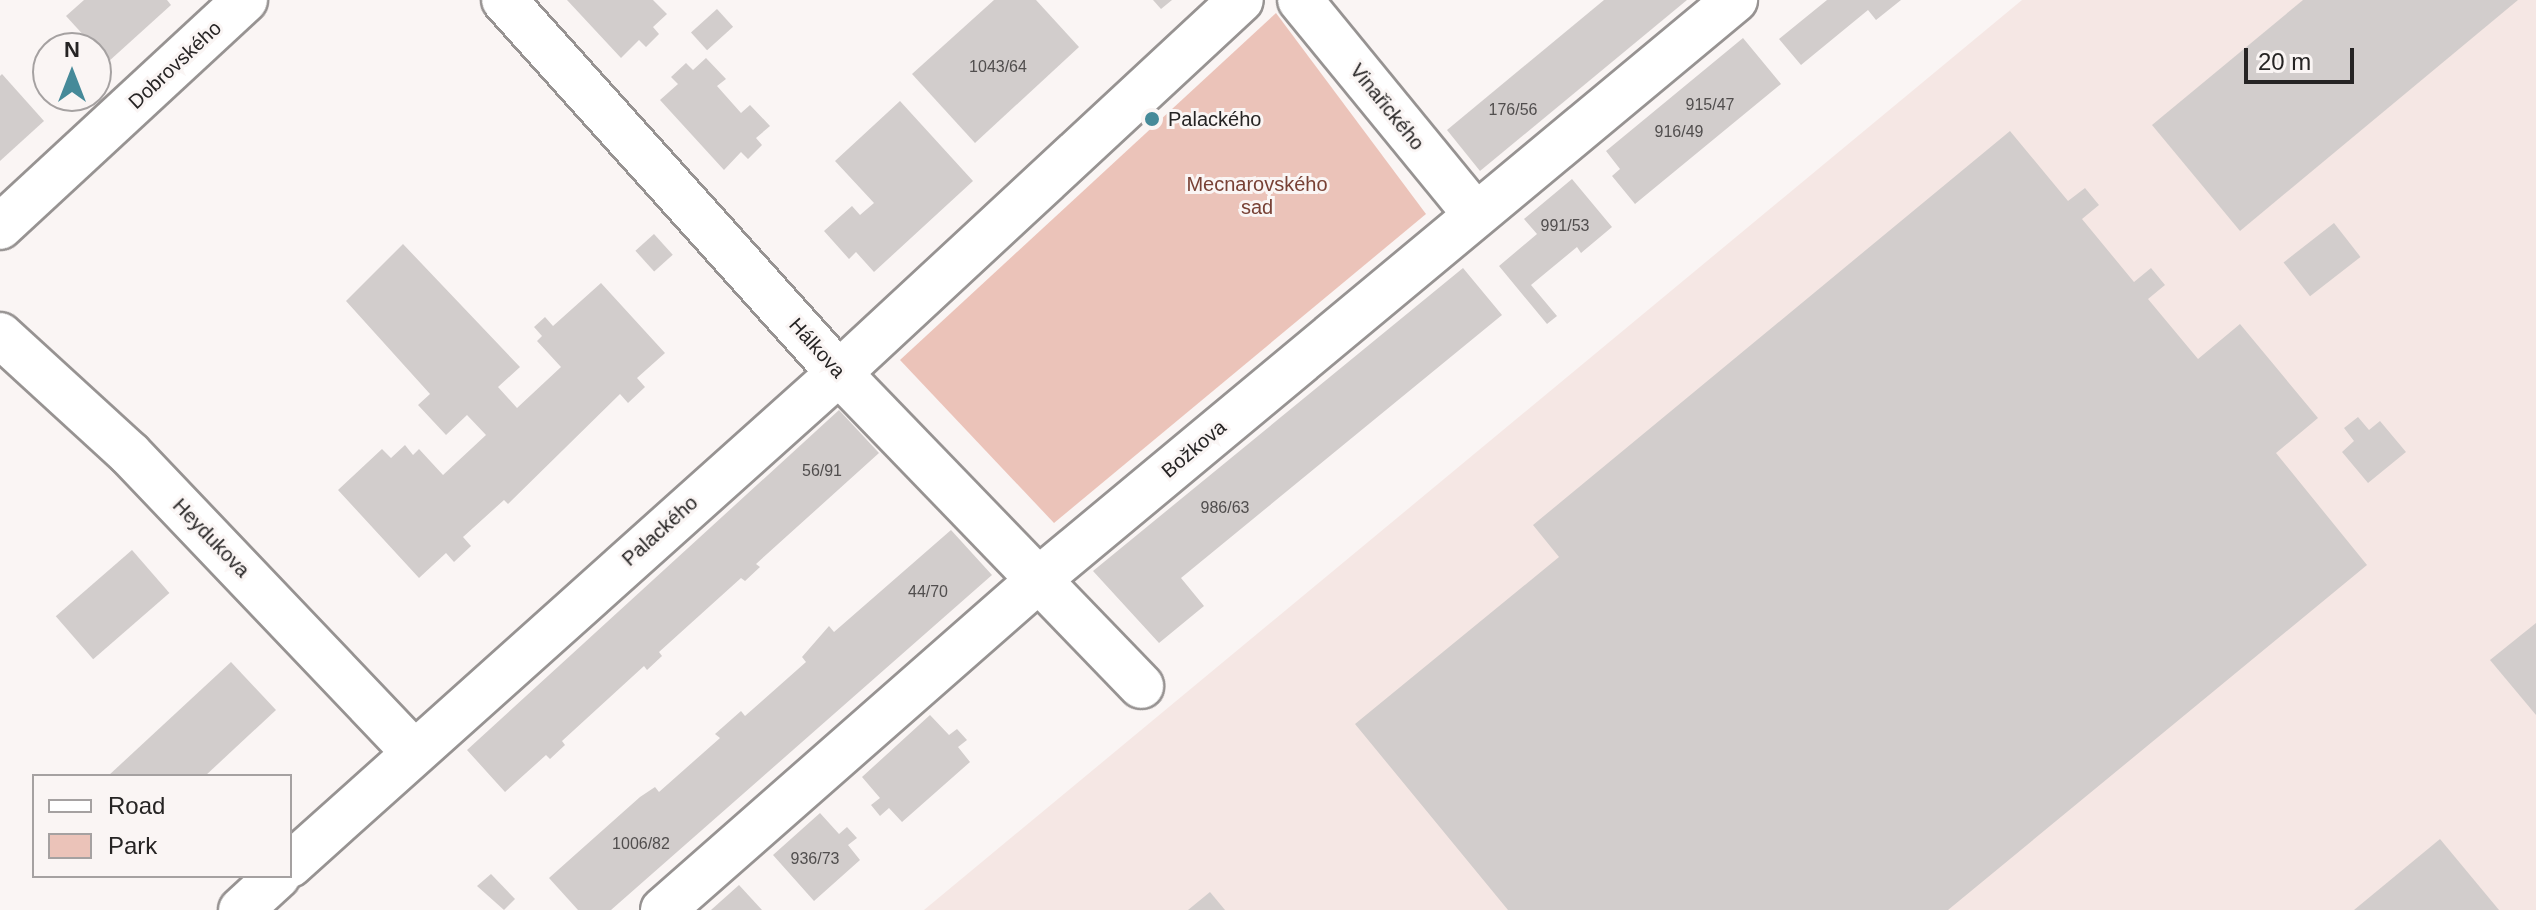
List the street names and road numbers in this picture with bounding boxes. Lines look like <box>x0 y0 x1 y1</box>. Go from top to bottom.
street label: Dobrovského <box>124 16 226 114</box>
street label: Vinařického <box>1345 59 1429 155</box>
street label: Hálkova <box>784 313 850 383</box>
street label: Božkova <box>1157 415 1231 483</box>
street label: Palackého <box>617 491 703 571</box>
street label: Heydukova <box>168 494 254 582</box>

